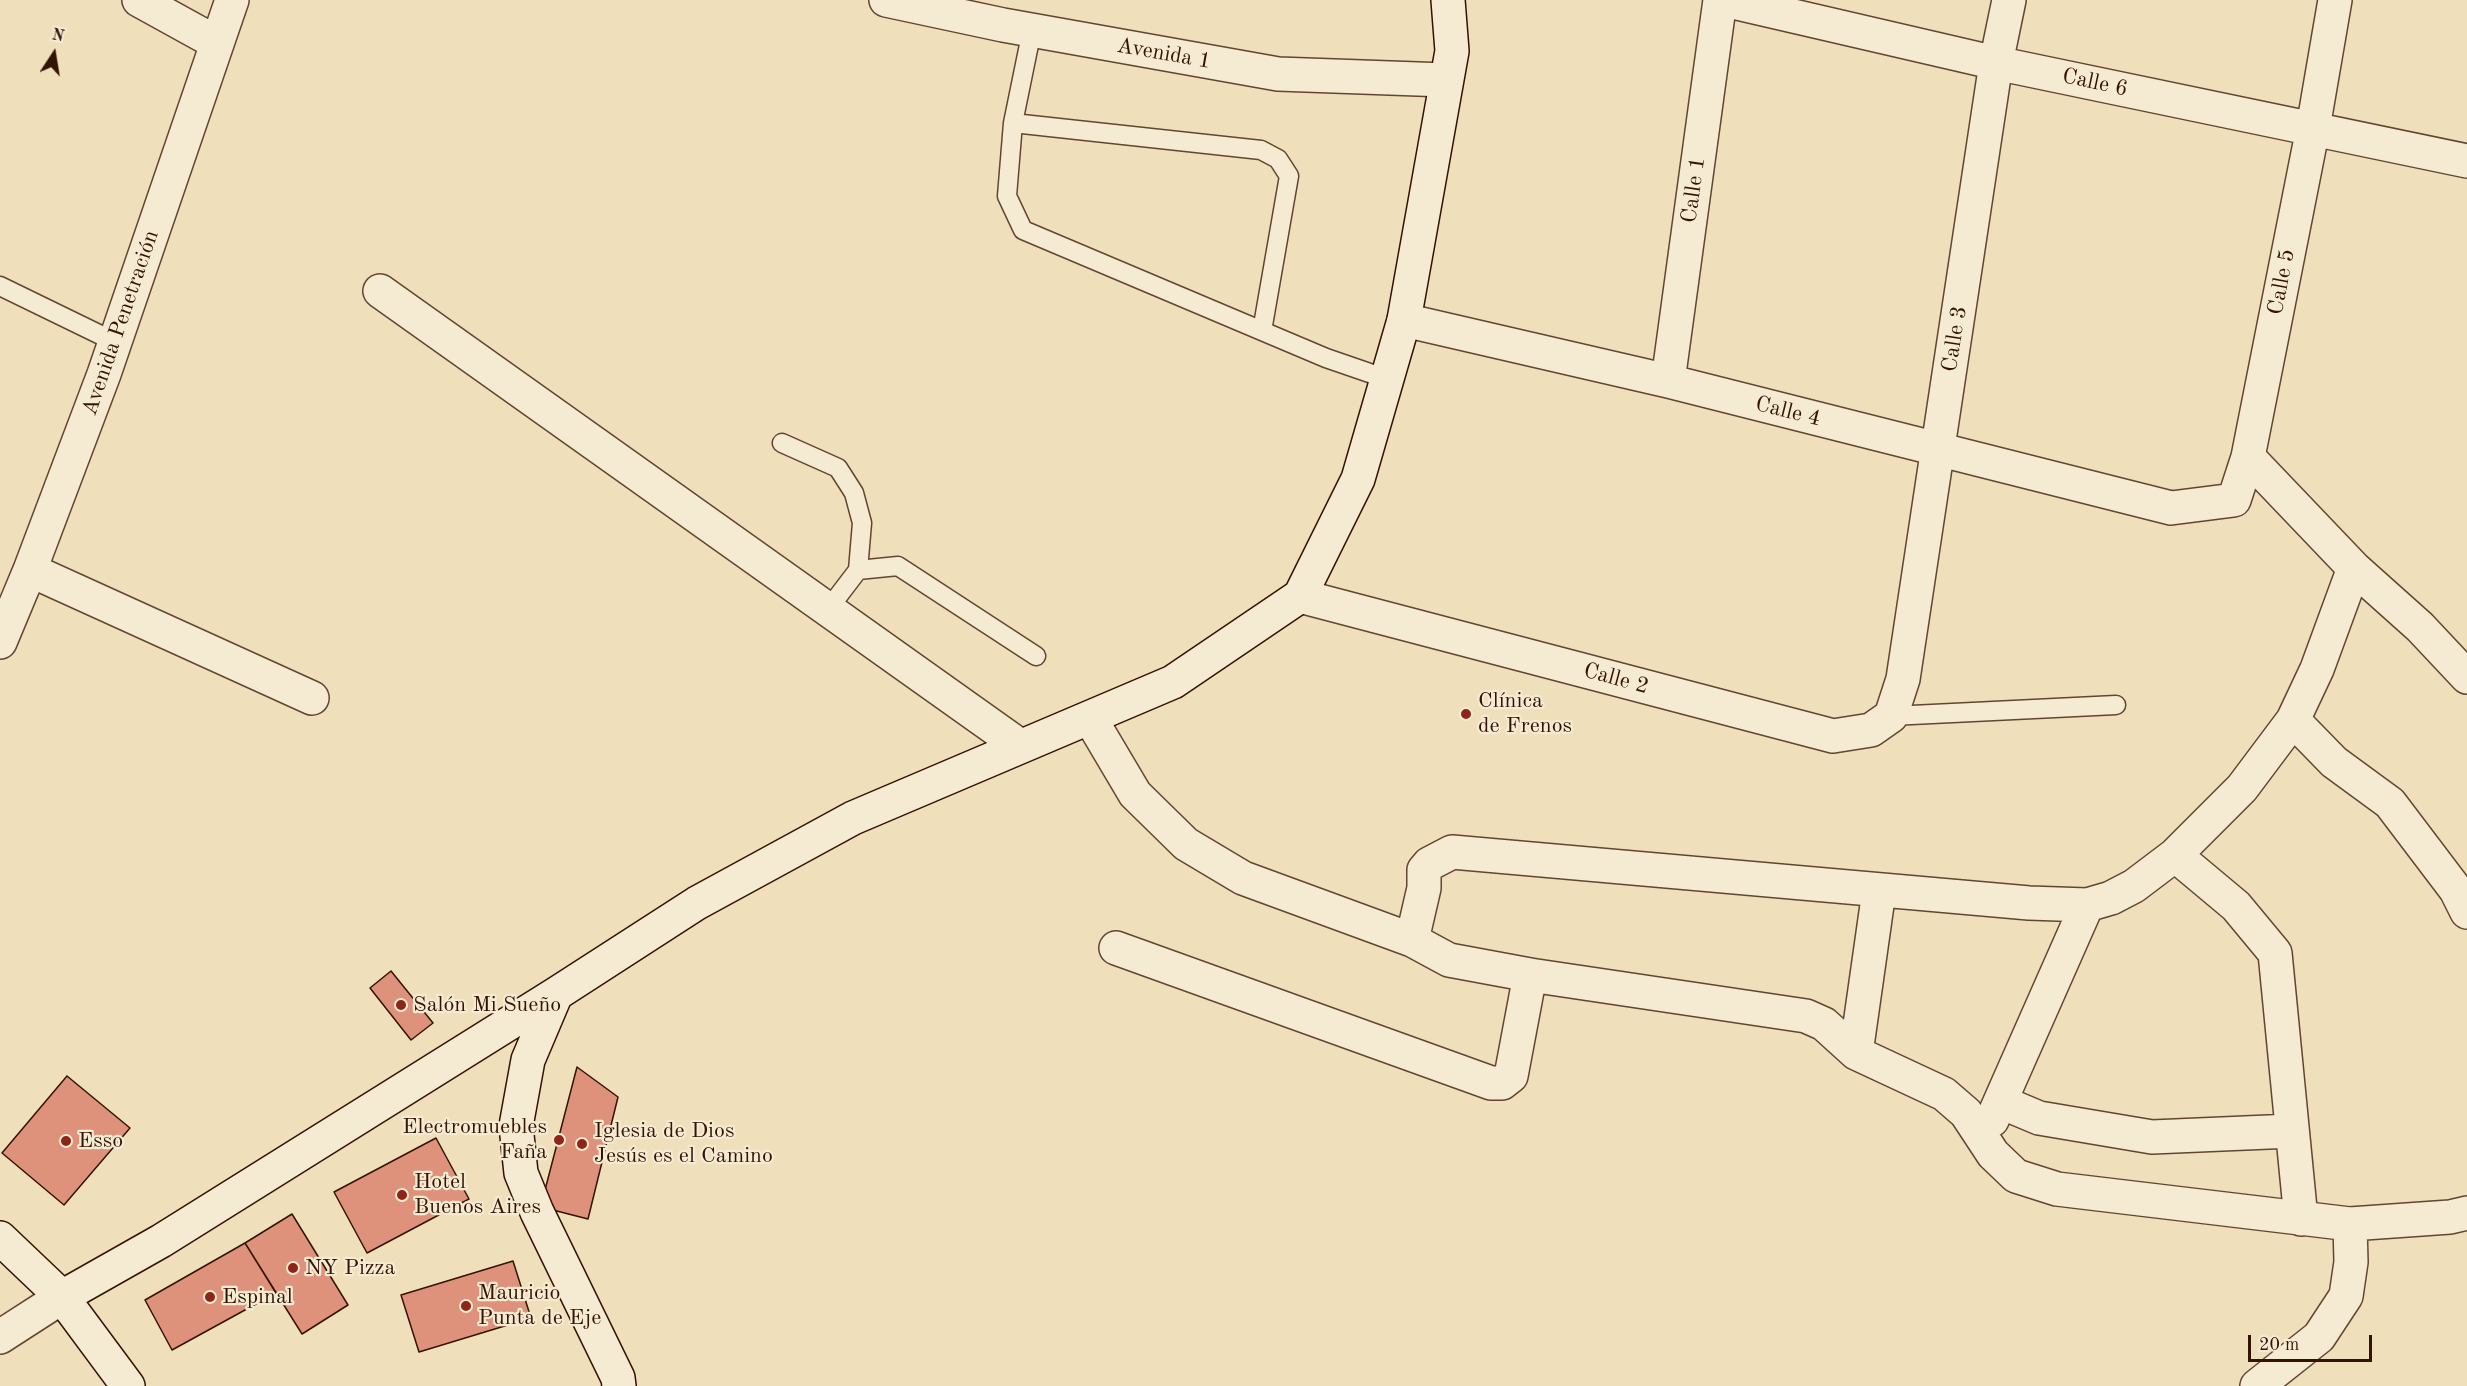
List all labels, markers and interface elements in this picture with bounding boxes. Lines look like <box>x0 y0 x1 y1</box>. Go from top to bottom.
north arrow <box>24 24 84 84</box>
text: N <box>50 27 65 45</box>
street label: Avenida 1 <box>1115 33 1213 75</box>
street label: Calle 6 <box>2060 63 2130 103</box>
street label: Calle 1 <box>1676 155 1712 225</box>
street label: Avenida Penetración <box>77 227 165 419</box>
street label: Calle 5 <box>2263 247 2301 317</box>
street label: Calle 3 <box>1937 304 1973 374</box>
street label: Calle 4 <box>1753 391 1823 433</box>
street label: Calle 2 <box>1580 658 1652 700</box>
place label: Clínica de Frenos <box>1478 688 1572 740</box>
marker: Clínica de Frenos <box>1459 707 1473 721</box>
place label: Salón Mi Sueño <box>413 992 561 1018</box>
marker: Salón Mi Sueño <box>394 998 408 1012</box>
place label: Electromuebles Faña <box>402 1114 547 1166</box>
place label: Iglesia de Dios Jesús es el Camino <box>594 1118 773 1170</box>
place label: Esso <box>78 1128 123 1154</box>
marker: Electromuebles Faña <box>552 1133 566 1147</box>
marker: Esso <box>59 1134 73 1148</box>
marker: Iglesia de Dios Jesús es el Camino <box>575 1137 589 1151</box>
place label: Hotel Buenos Aires <box>414 1169 541 1220</box>
marker: Hotel Buenos Aires <box>395 1188 409 1202</box>
place label: NY Pizza <box>305 1255 395 1281</box>
marker: NY Pizza <box>286 1261 300 1275</box>
place label: Mauricio Punta de Eje <box>478 1280 601 1332</box>
place label: Espinal <box>222 1284 293 1310</box>
marker: Espinal <box>203 1290 217 1304</box>
marker: Mauricio Punta de Eje <box>459 1299 473 1313</box>
scale bar <box>2251 1323 2376 1361</box>
text: 20 m <box>2259 1336 2299 1354</box>

